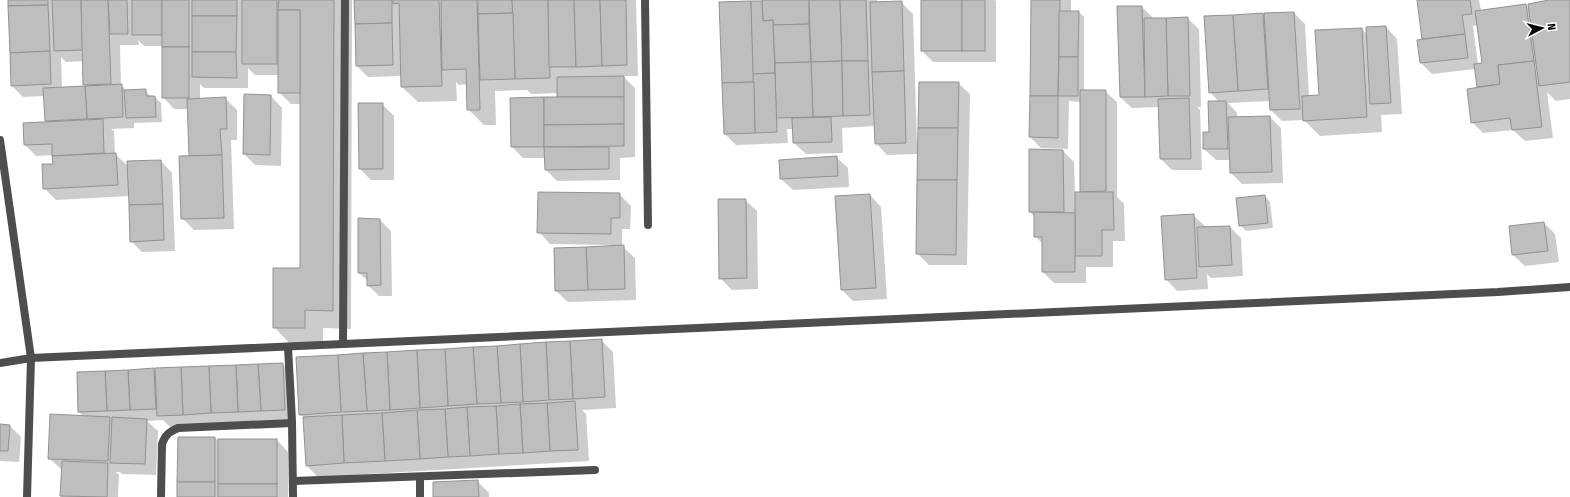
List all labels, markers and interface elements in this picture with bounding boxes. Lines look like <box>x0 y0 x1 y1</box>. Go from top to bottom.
north arrow <box>1522 8 1562 48</box>
text: N <box>1545 23 1558 31</box>

